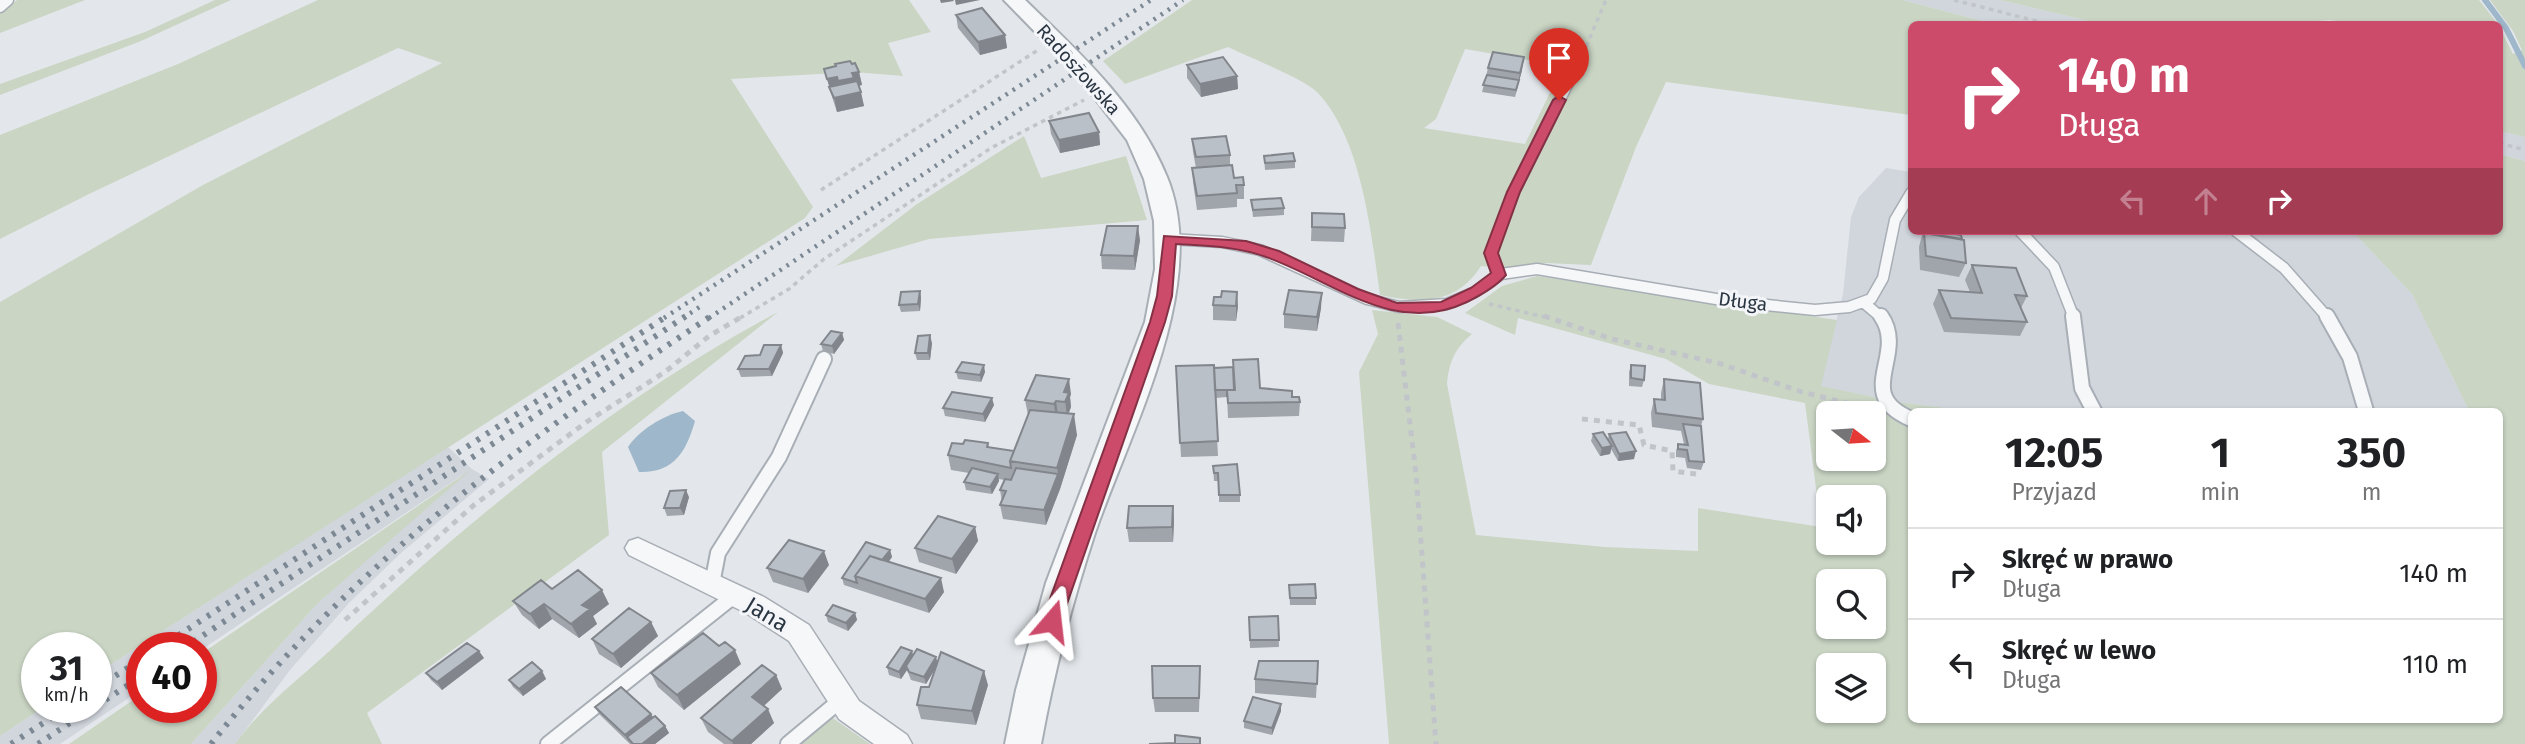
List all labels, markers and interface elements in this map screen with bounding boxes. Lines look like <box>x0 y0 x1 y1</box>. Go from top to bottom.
street label: Radoszowska <box>1032 19 1125 120</box>
pin <box>1529 28 1589 100</box>
icon: arrive <box>1540 39 1578 77</box>
text: 140 m <box>2058 46 2190 105</box>
icon: right <box>1943 49 2034 140</box>
text: Długa <box>2058 106 2141 144</box>
icon: left <box>2114 182 2152 220</box>
icon: ahead <box>2187 182 2225 220</box>
icon: right <box>2260 182 2298 220</box>
street label: Długa <box>1717 287 1769 316</box>
north arrow <box>1816 401 1886 471</box>
map controls <box>1816 401 1886 723</box>
text: 12:05 <box>2005 428 2103 478</box>
text: 1 <box>2210 428 2230 478</box>
text: 350 <box>2337 428 2406 478</box>
text: Przyjazd <box>2011 478 2097 506</box>
text: min <box>2200 478 2240 506</box>
text: m <box>2362 478 2381 506</box>
button: sound <box>1816 485 1886 555</box>
text: Skręć w prawo <box>2002 544 2173 575</box>
icon: right <box>1943 555 1981 593</box>
text: 140 m <box>2399 558 2468 589</box>
button: search <box>1816 569 1886 639</box>
text: Długa <box>2002 575 2061 603</box>
position arrow <box>1015 584 1089 658</box>
street label: Jana <box>740 590 794 638</box>
speed limit sign: 40 <box>126 632 217 723</box>
text: Skręć w lewo <box>2002 635 2156 666</box>
icon: left <box>1943 646 1981 684</box>
text: 31 <box>50 647 83 689</box>
text: 110 m <box>2402 649 2468 680</box>
button: layers <box>1816 653 1886 723</box>
text: Długa <box>2002 666 2061 694</box>
text: km/h <box>44 684 89 706</box>

